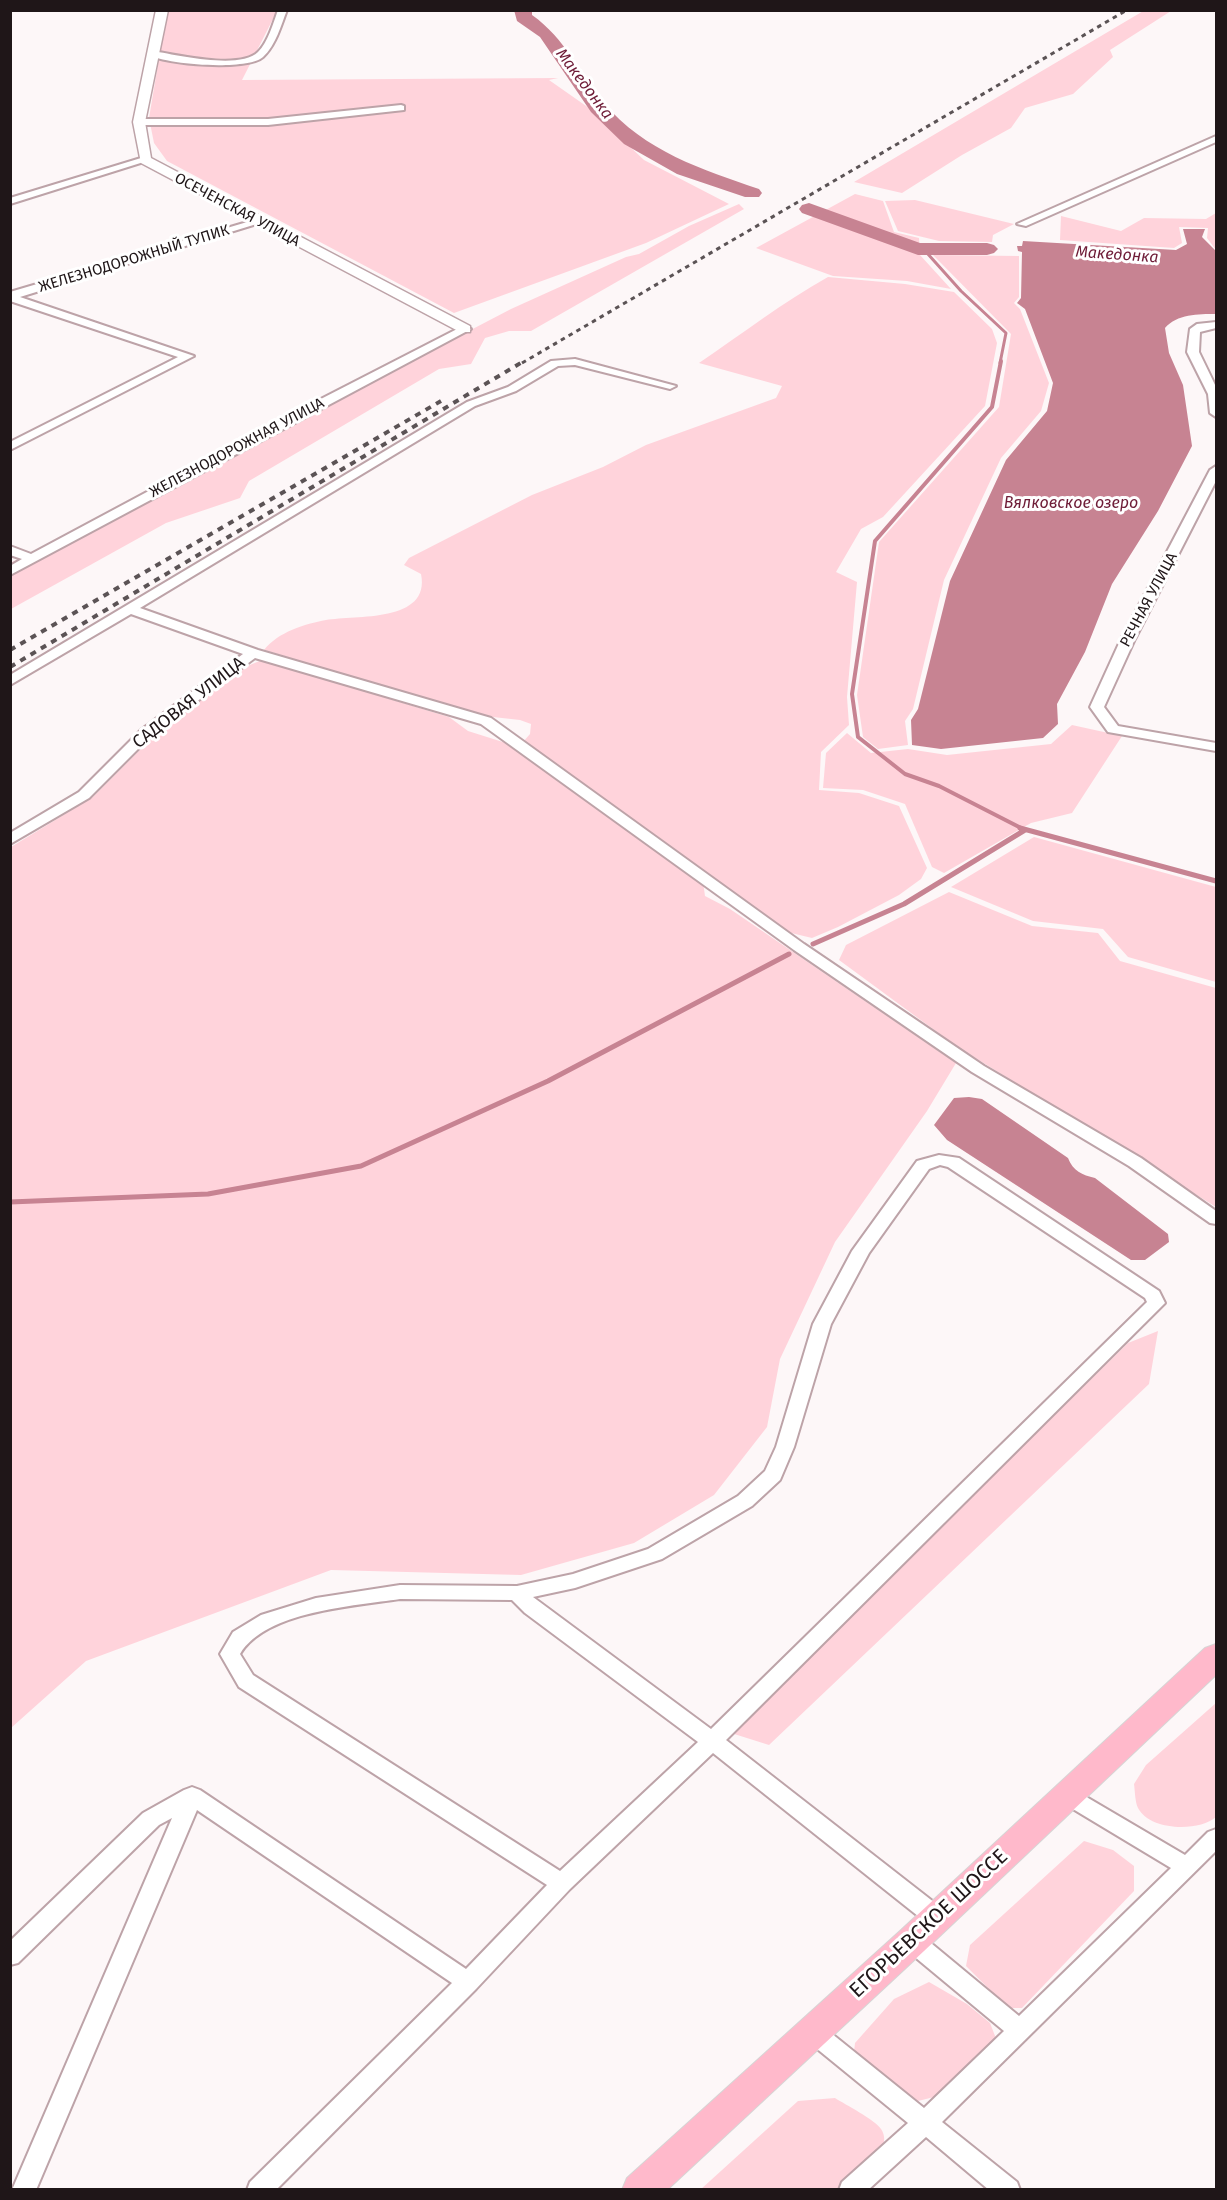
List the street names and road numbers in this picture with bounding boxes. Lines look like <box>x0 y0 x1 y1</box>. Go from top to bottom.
street label: ОСЕЧЕНСКАЯ УЛИЦА <box>171 169 303 251</box>
street label: ЖЕЛЕЗНОДОРОЖНЫЙ ТУПИК <box>36 221 232 297</box>
street label: ЖЕЛЕЗНОДОРОЖНАЯ УЛИЦА <box>147 394 327 502</box>
street label: РЕЧНАЯ УЛИЦА <box>1117 550 1181 650</box>
street label: САДОВАЯ УЛИЦА <box>129 652 249 754</box>
street label: ЕГОРЬЕВСКОЕ ШОССЕ <box>845 1844 1013 2004</box>

